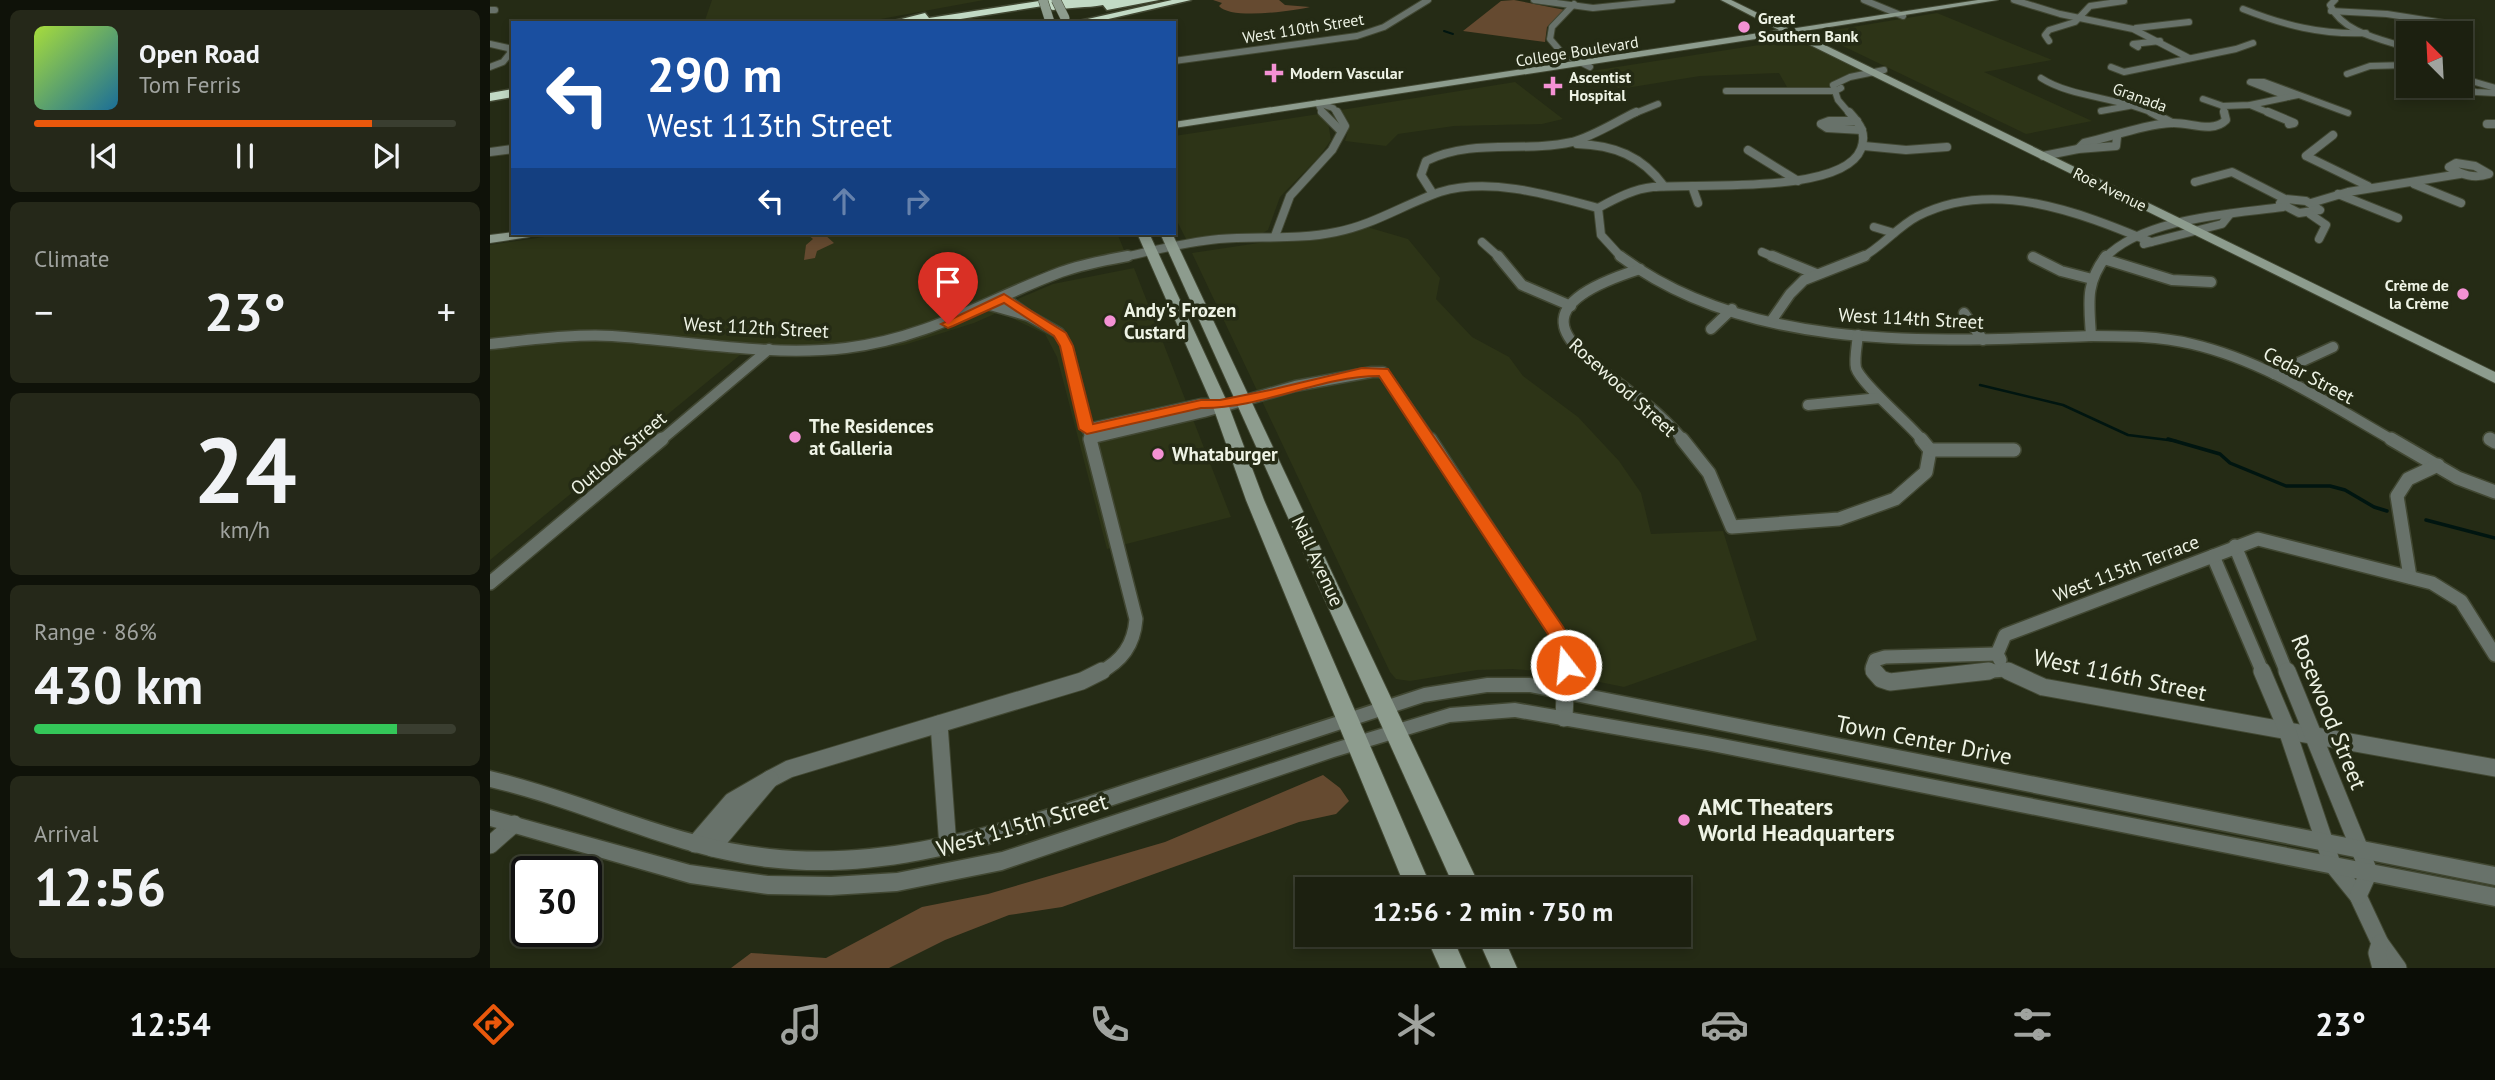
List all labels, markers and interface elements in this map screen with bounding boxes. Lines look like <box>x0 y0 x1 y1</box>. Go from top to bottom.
street label: West 110th Street <box>1241 8 1366 47</box>
place label: Great Southern Bank <box>1758 8 1859 46</box>
marker: Great Southern Bank <box>1736 19 1752 35</box>
north arrow <box>2396 21 2473 98</box>
map controls <box>2396 21 2473 98</box>
street label: College Boulevard <box>1514 31 1640 71</box>
text: Open Road <box>139 37 260 70</box>
text: 290 m <box>647 42 782 106</box>
icon: left <box>532 49 623 140</box>
marker: Modern Vascular <box>1264 63 1284 83</box>
place label: Modern Vascular <box>1290 63 1404 83</box>
place label: Ascentist Hospital <box>1569 67 1632 105</box>
text: Tom Ferris <box>139 70 241 99</box>
marker: Ascentist Hospital <box>1543 76 1563 96</box>
street label: Granada <box>2110 78 2170 116</box>
text: West 113th Street <box>647 104 892 146</box>
icon: previous <box>85 137 123 175</box>
icon: pause <box>226 137 264 175</box>
icon: next <box>367 137 405 175</box>
street label: Roe Avenue <box>2070 163 2150 215</box>
icon: left <box>752 182 790 220</box>
icon: ahead <box>825 182 863 220</box>
icon: right <box>898 182 936 220</box>
text: Climate <box>34 244 109 273</box>
pin <box>918 252 978 324</box>
icon: arrive <box>929 263 967 301</box>
place label: Crème de la Crème <box>2385 275 2449 313</box>
text: 23° <box>204 278 286 345</box>
marker: Crème de la Crème <box>2455 286 2471 302</box>
text: − <box>34 287 53 336</box>
text: + <box>437 287 456 336</box>
place label: Andy's Frozen Custard <box>1124 298 1236 344</box>
street label: West 114th Street <box>1838 302 1985 334</box>
street label: West 112th Street <box>683 311 830 343</box>
marker: Andy's Frozen Custard <box>1102 313 1118 329</box>
street label: Rosewood Street <box>1564 333 1682 442</box>
street label: Cedar Street <box>2259 341 2359 409</box>
street label: Outlook Street <box>565 406 671 500</box>
text: 24 <box>193 410 297 528</box>
place label: The Residences at Galleria <box>809 414 934 460</box>
marker: The Residences at Galleria <box>787 429 803 445</box>
place label: Whataburger <box>1172 442 1278 466</box>
marker: Whataburger <box>1150 446 1166 462</box>
street label: Nall Avenue <box>1287 512 1349 610</box>
text: km/h <box>220 515 270 544</box>
street label: West 115th Terrace <box>2050 529 2202 607</box>
text: Range · 86% <box>34 617 157 646</box>
position arrow <box>1529 628 1603 702</box>
street label: Rosewood Street <box>2285 630 2374 794</box>
street label: West 116th Street <box>2031 642 2210 707</box>
text: 430 km <box>34 651 203 718</box>
street label: Town Center Drive <box>1834 708 2015 771</box>
street label: West 115th Street <box>933 786 1111 863</box>
place label: AMC Theaters World Headquarters <box>1698 792 1895 847</box>
marker: AMC Theaters World Headquarters <box>1676 812 1692 828</box>
text: Arrival <box>34 819 98 848</box>
text: 12:56 <box>34 853 166 920</box>
speed limit sign: 30 <box>511 856 602 947</box>
text: 12:56 · 2 min · 750 m <box>1373 895 1613 928</box>
icon: directions <box>469 1000 518 1049</box>
icon: music <box>777 1000 826 1049</box>
icon: phone <box>1085 1000 1134 1049</box>
icon: climate <box>1392 1000 1441 1049</box>
icon: car <box>1700 1000 1749 1049</box>
icon: filters <box>2008 1000 2057 1049</box>
text: 12:54 <box>129 1003 211 1045</box>
text: 23° <box>2315 1003 2366 1045</box>

